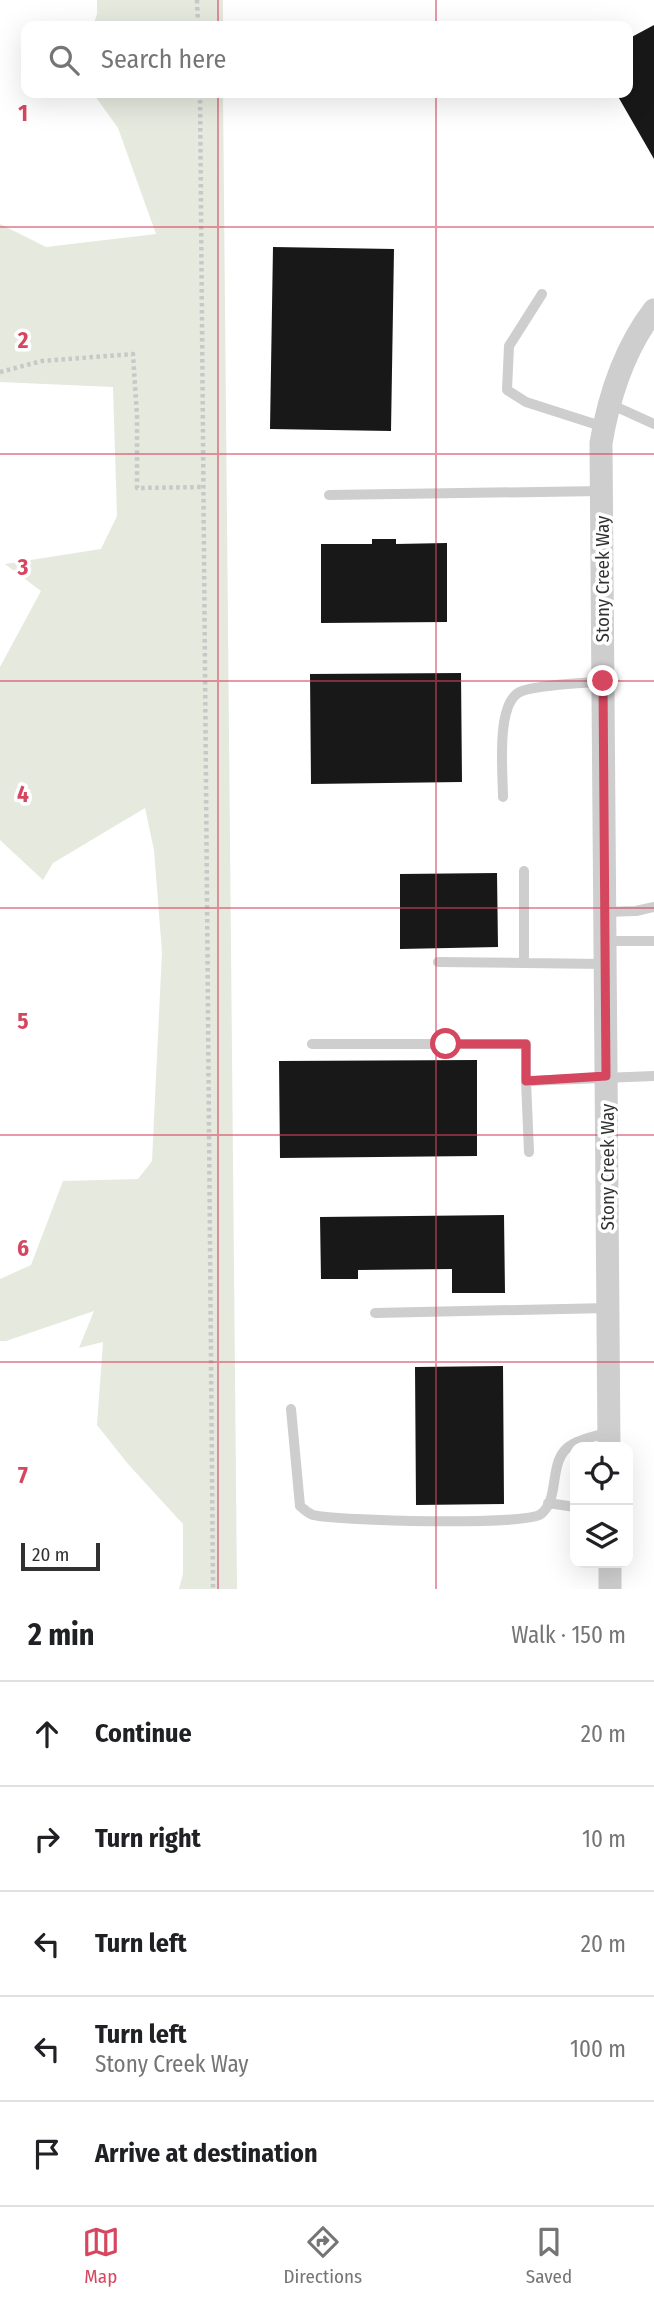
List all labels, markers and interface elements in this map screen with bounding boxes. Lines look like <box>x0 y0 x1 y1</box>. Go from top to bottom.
search box <box>21 21 633 98</box>
icon: search <box>45 41 83 79</box>
text: Search here <box>101 44 226 75</box>
text: 1 <box>18 99 28 127</box>
text: 2 <box>17 326 29 354</box>
street label: Stony Creek Way <box>591 515 614 642</box>
text: 3 <box>17 553 29 581</box>
route end <box>587 665 618 696</box>
text: 4 <box>17 780 29 808</box>
text: 5 <box>17 1007 29 1035</box>
route start <box>430 1028 461 1059</box>
street label: Stony Creek Way <box>596 1103 619 1230</box>
text: 6 <box>17 1234 29 1262</box>
map controls <box>570 1442 633 1568</box>
button: locate <box>570 1442 633 1505</box>
text: 7 <box>18 1461 28 1489</box>
button: layers <box>570 1505 633 1568</box>
scale bar <box>21 1540 100 1572</box>
text: 20 m <box>32 1543 69 1566</box>
text: 2 min <box>28 1617 95 1653</box>
text: Walk · 150 m <box>511 1621 626 1649</box>
icon: ahead <box>28 1715 66 1753</box>
text: Continue <box>95 1718 192 1749</box>
text: 20 m <box>581 1720 626 1748</box>
icon: right <box>28 1820 66 1858</box>
text: Turn right <box>95 1823 201 1854</box>
text: 10 m <box>582 1825 626 1853</box>
icon: left <box>28 1925 66 1963</box>
text: Turn left <box>95 1928 187 1959</box>
text: 20 m <box>581 1930 626 1958</box>
text: Turn left <box>95 2019 187 2050</box>
icon: left <box>28 2030 66 2068</box>
text: 100 m <box>570 2035 626 2063</box>
text: Stony Creek Way <box>95 2050 249 2078</box>
icon: arrive <box>28 2135 66 2173</box>
text: Arrive at destination <box>95 2138 318 2169</box>
tab: Map <box>82 2223 120 2288</box>
tab: Directions <box>284 2223 362 2288</box>
tab: Saved <box>526 2223 572 2288</box>

